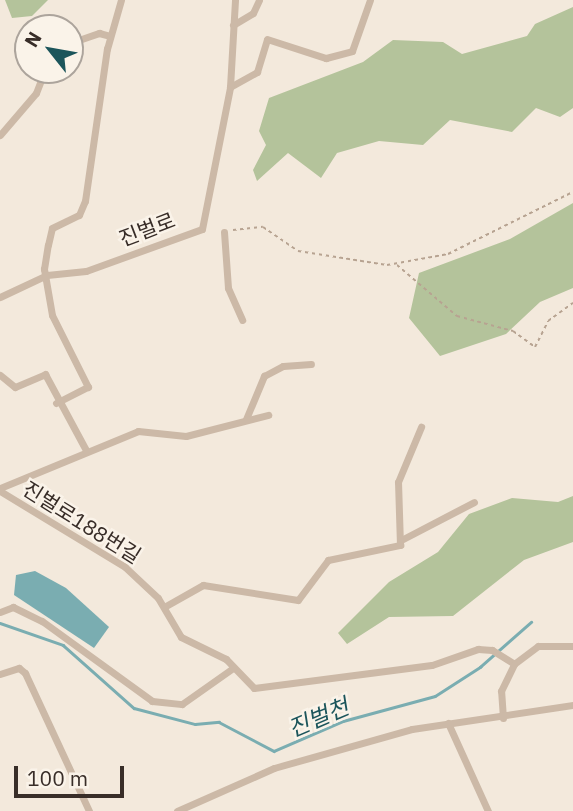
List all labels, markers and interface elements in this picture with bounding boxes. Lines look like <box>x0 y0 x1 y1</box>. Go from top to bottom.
north arrow <box>14 14 84 84</box>
text: N <box>19 27 47 51</box>
street label: 진벌로 <box>115 207 179 251</box>
street label: 진벌로188번길 <box>18 476 146 568</box>
water label: 진벌천 <box>283 692 353 742</box>
scale bar <box>18 752 128 796</box>
text: 100 m <box>27 764 88 792</box>

